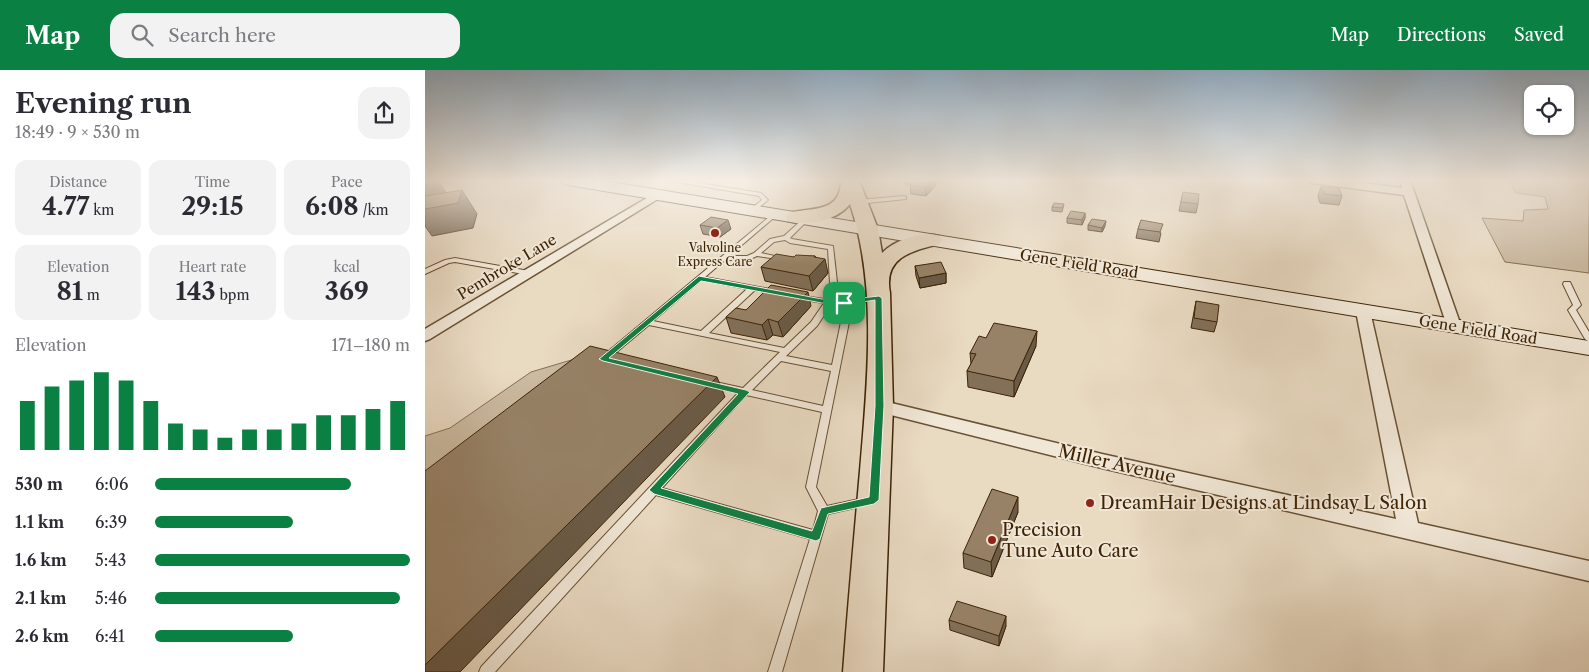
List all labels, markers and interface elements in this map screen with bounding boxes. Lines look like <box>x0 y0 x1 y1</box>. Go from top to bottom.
search box <box>110 13 460 58</box>
text: Map <box>25 21 80 50</box>
icon: search <box>128 21 156 49</box>
text: Search here <box>168 24 276 47</box>
text: Map <box>1330 24 1369 46</box>
text: Directions <box>1397 24 1486 46</box>
text: Saved <box>1514 24 1564 46</box>
map controls <box>1524 85 1574 135</box>
button: locate <box>1524 85 1574 135</box>
text: Evening run <box>15 86 191 120</box>
button: share <box>358 87 410 139</box>
text: 18:49 · 9 × 530 m <box>15 122 140 142</box>
text: Distance <box>49 173 107 191</box>
text: Time <box>195 173 230 191</box>
text: Pace <box>331 173 363 191</box>
text: 4.77 <box>42 191 89 222</box>
text: 29:15 <box>181 191 244 222</box>
text: 6:08 <box>305 191 359 222</box>
text: km <box>89 201 114 219</box>
text: /km <box>359 201 389 219</box>
marker: Valvoline Express Care <box>709 227 721 239</box>
street label: Pembroke Lane <box>454 230 560 304</box>
place label: Valvoline Express Care <box>677 240 753 269</box>
street label: Gene Field Road <box>1019 245 1140 282</box>
text: Elevation <box>47 258 109 276</box>
text: Heart rate <box>179 258 246 276</box>
text: kcal <box>334 258 360 276</box>
text: 81 <box>56 276 83 307</box>
text: 143 <box>175 276 216 307</box>
text: 369 <box>325 276 369 307</box>
pin <box>823 282 865 324</box>
text: m <box>83 286 100 304</box>
text: bpm <box>216 286 250 304</box>
icon: arrive <box>830 289 858 317</box>
street label: Gene Field Road <box>1418 311 1539 348</box>
text: Elevation <box>15 335 86 355</box>
text: 171–180 m <box>331 335 410 355</box>
street label: Miller Avenue <box>1056 440 1178 488</box>
text: 530 m <box>15 474 63 494</box>
text: 6:06 <box>95 474 128 494</box>
place label: DreamHair Designs at Lindsay L Salon <box>1100 492 1427 514</box>
marker: DreamHair Designs at Lindsay L Salon <box>1084 497 1096 509</box>
text: 1.1 km <box>15 512 64 532</box>
text: 6:39 <box>95 512 127 532</box>
place label: Precision Tune Auto Care <box>1002 519 1139 562</box>
marker: Precision Tune Auto Care <box>986 534 998 546</box>
text: 1.6 km <box>15 550 67 570</box>
text: 5:43 <box>95 550 126 570</box>
text: 2.1 km <box>15 588 67 608</box>
text: 5:46 <box>95 588 127 608</box>
text: 2.6 km <box>15 626 69 646</box>
text: 6:41 <box>95 626 125 646</box>

